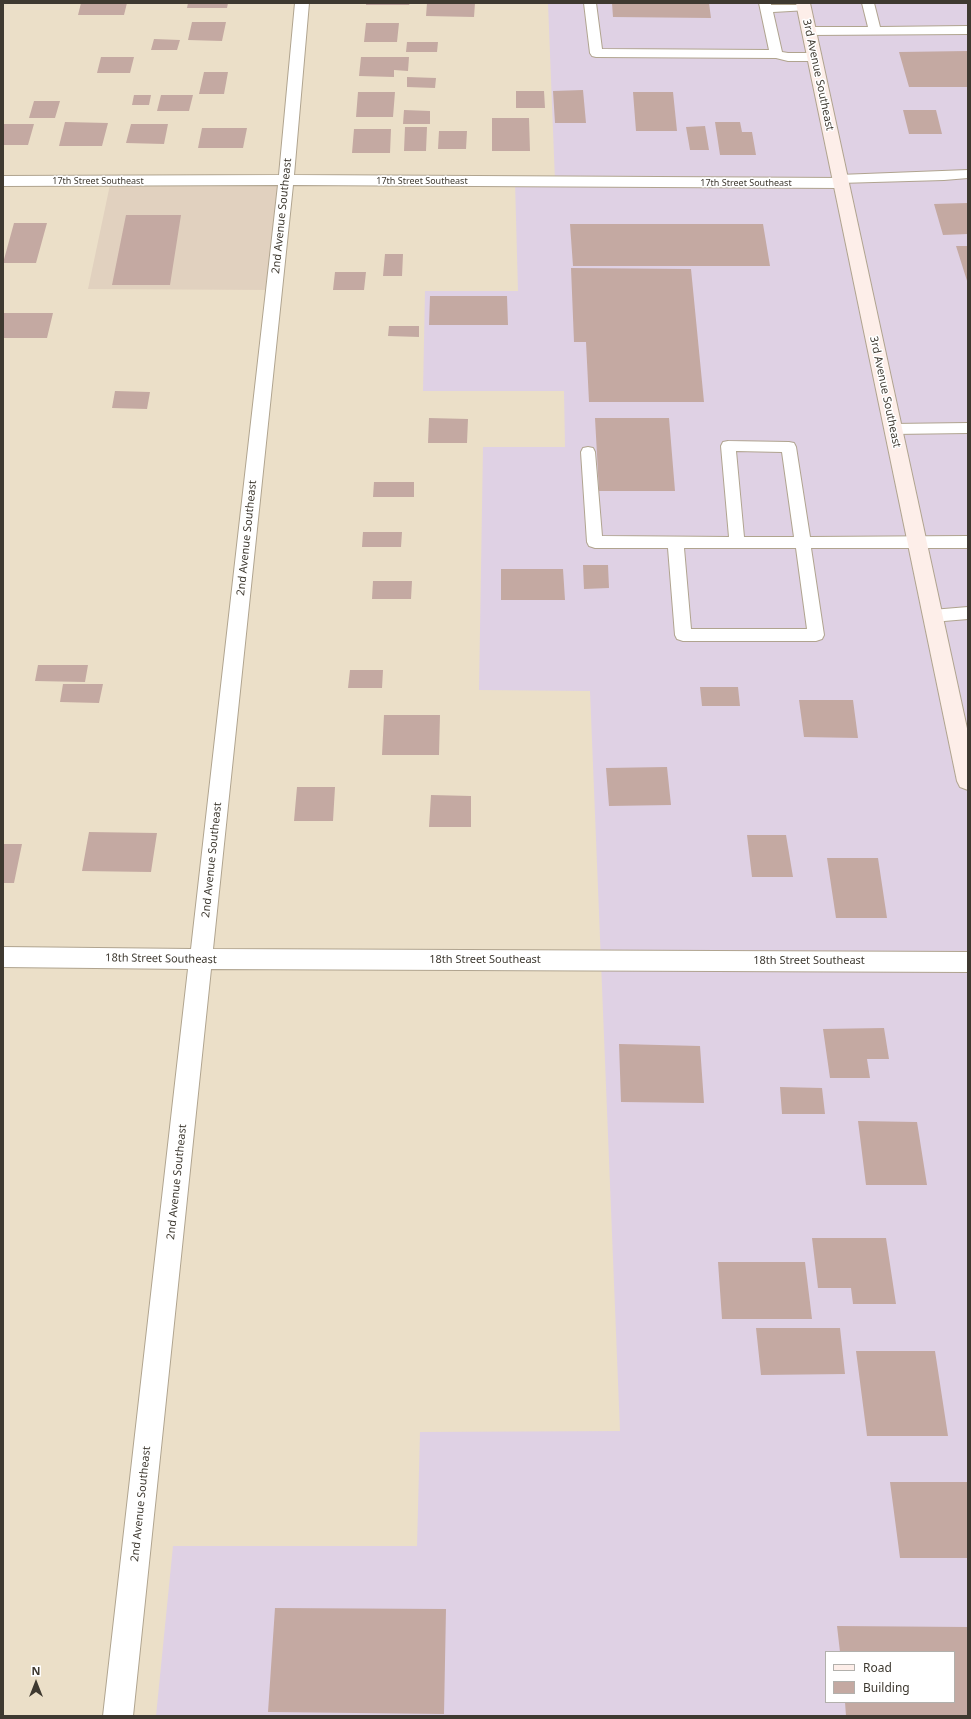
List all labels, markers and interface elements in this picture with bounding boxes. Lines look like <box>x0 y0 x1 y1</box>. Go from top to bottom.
street label: 3rd Avenue Southeast <box>800 18 836 132</box>
street label: 2nd Avenue Southeast <box>269 158 295 274</box>
street label: 17th Street Southeast <box>52 176 144 186</box>
street label: 17th Street Southeast <box>376 176 468 186</box>
street label: 17th Street Southeast <box>700 178 792 188</box>
street label: 3rd Avenue Southeast <box>867 335 903 449</box>
street label: 2nd Avenue Southeast <box>234 480 260 596</box>
street label: 2nd Avenue Southeast <box>199 802 225 918</box>
street label: 18th Street Southeast <box>105 951 217 967</box>
street label: 18th Street Southeast <box>429 953 541 967</box>
street label: 18th Street Southeast <box>753 954 865 968</box>
street label: 2nd Avenue Southeast <box>164 1124 190 1240</box>
street label: 2nd Avenue Southeast <box>128 1446 154 1562</box>
legend <box>825 1651 955 1703</box>
text: Road <box>863 1659 892 1676</box>
north arrow <box>16 1663 56 1703</box>
text: N <box>32 1663 40 1678</box>
text: Building <box>863 1679 910 1696</box>

